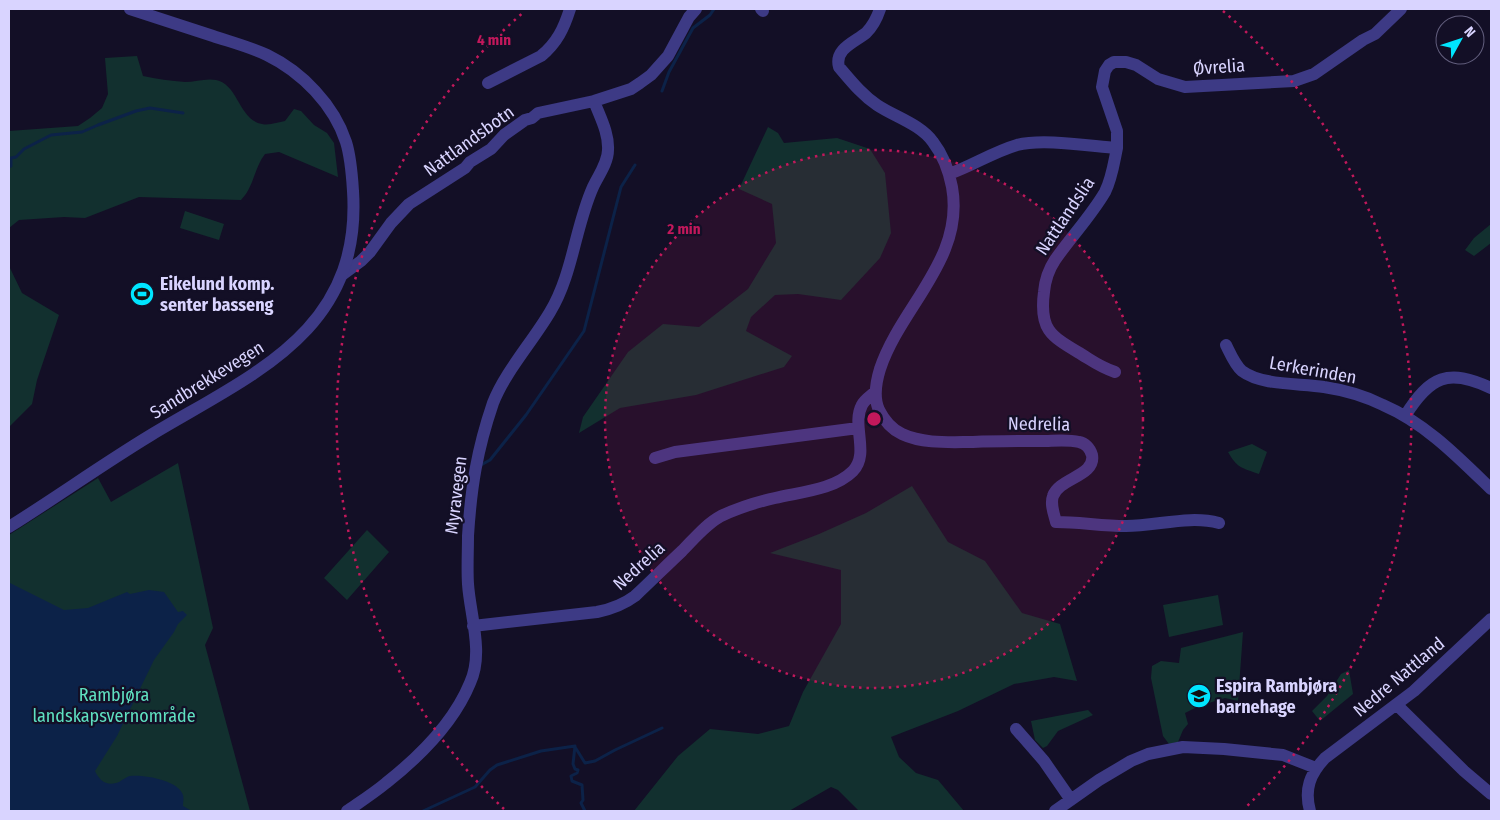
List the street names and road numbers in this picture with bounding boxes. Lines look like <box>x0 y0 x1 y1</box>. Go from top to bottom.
street label: Øvrelia <box>1192 54 1246 80</box>
street label: Nattlandsbotn <box>420 101 518 181</box>
street label: Nattlandslia <box>1031 172 1099 259</box>
street label: Sandbrekkevegen <box>146 336 268 424</box>
street label: Lerkerinden <box>1268 352 1358 388</box>
street label: Nedrelia <box>1008 412 1070 436</box>
street label: Myravegen <box>440 455 472 535</box>
street label: Nedrelia <box>609 537 670 595</box>
street label: Nedre Nattland <box>1349 632 1449 722</box>

